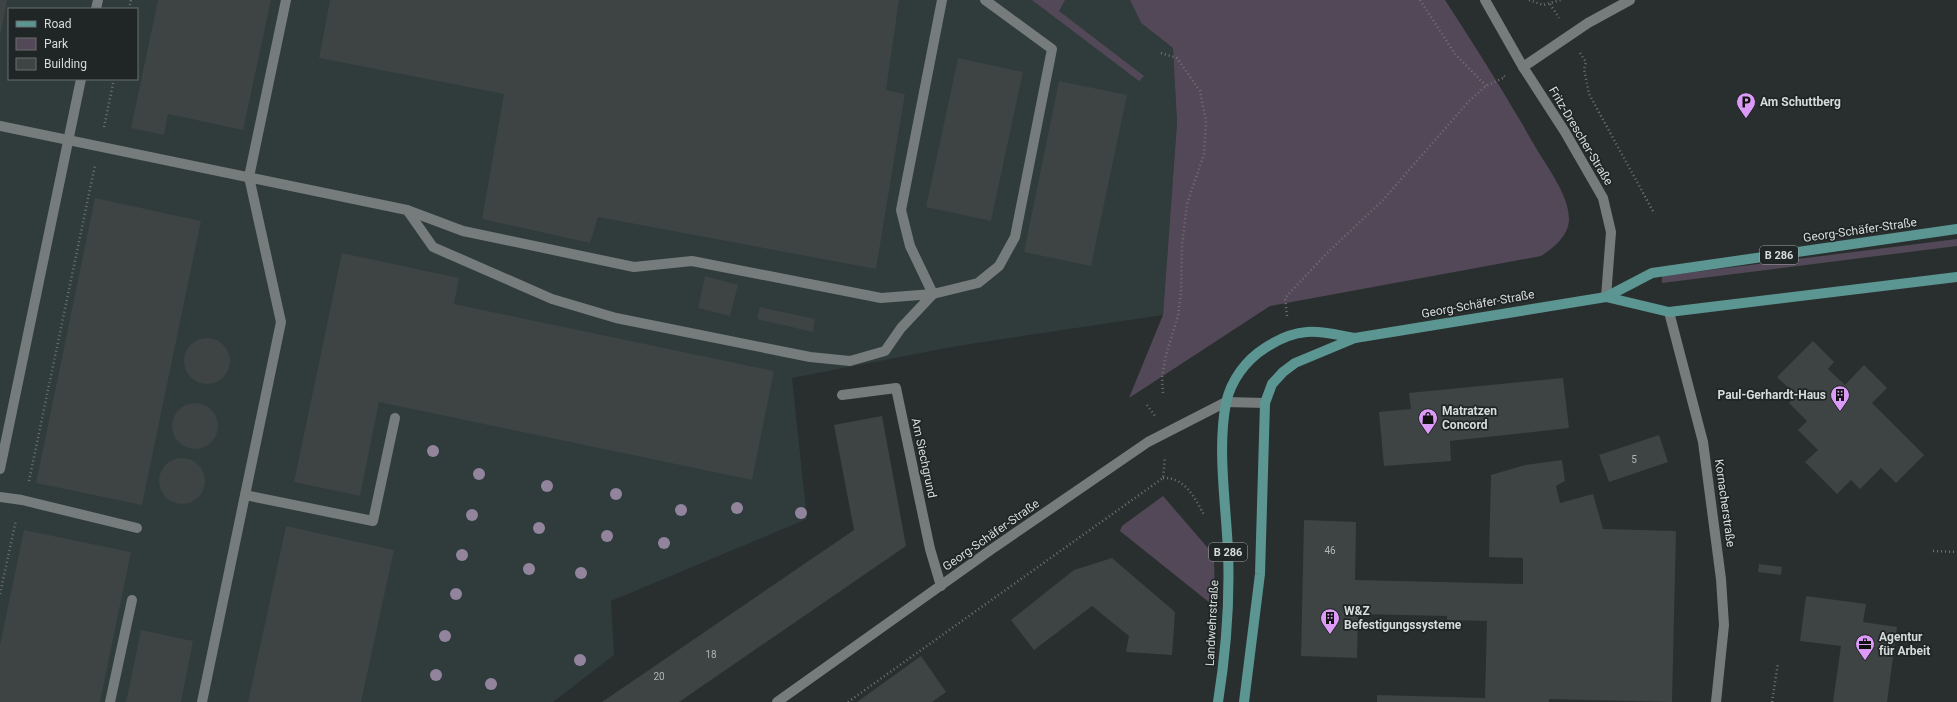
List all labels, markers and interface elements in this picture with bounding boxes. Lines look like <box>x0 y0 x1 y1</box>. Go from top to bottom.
legend <box>8 8 138 80</box>
text: Road <box>44 17 72 31</box>
text: Park <box>44 37 69 51</box>
text: Building <box>44 57 87 71</box>
street label: Fritz-Drescher-Straße <box>1546 84 1616 188</box>
parking icon: Am Schuttberg <box>1735 91 1757 119</box>
place label: Am Schuttberg <box>1760 95 1841 109</box>
street label: Georg-Schäfer-Straße <box>1802 215 1918 245</box>
road number: B 286 <box>1760 246 1798 264</box>
street label: Georg-Schäfer-Straße <box>1420 287 1536 321</box>
building icon: Paul-Gerhardt-Haus <box>1829 384 1851 412</box>
place label: Paul-Gerhardt-Haus <box>1717 388 1826 402</box>
place label: Matratzen Concord <box>1442 404 1497 432</box>
shop icon: Matratzen Concord <box>1417 407 1439 435</box>
street label: Am Siechgrund <box>909 417 939 499</box>
house number: 5 <box>1631 454 1637 465</box>
street label: Kornacherstraße <box>1712 458 1738 548</box>
street label: Georg-Schäfer-Straße <box>940 496 1042 574</box>
road number: B 286 <box>1209 543 1247 561</box>
house number: 46 <box>1324 545 1336 556</box>
street label: Landwehrstraße <box>1203 579 1221 667</box>
place label: W&Z Befestigungssysteme <box>1344 604 1462 632</box>
building icon: W&Z Befestigungssysteme <box>1319 607 1341 635</box>
place label: Agentur für Arbeit <box>1879 630 1930 658</box>
office icon: Agentur für Arbeit <box>1854 633 1876 661</box>
house number: 18 <box>705 649 717 660</box>
house number: 20 <box>653 671 665 682</box>

